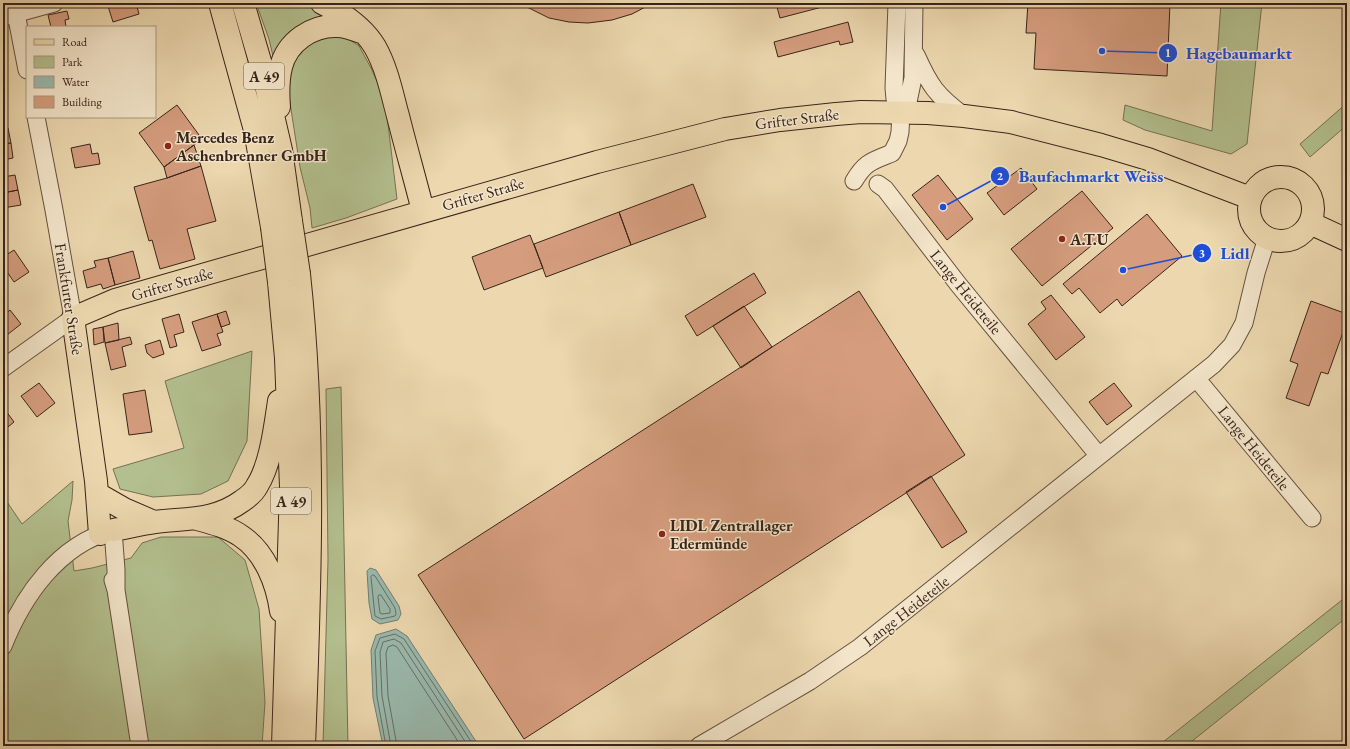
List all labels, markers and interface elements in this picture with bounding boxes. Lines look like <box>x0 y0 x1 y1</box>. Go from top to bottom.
legend <box>26 26 156 118</box>
text: Road <box>62 34 88 50</box>
callout: Hagebaumarkt <box>1158 39 1300 68</box>
text: Hagebaumarkt <box>1186 42 1293 64</box>
text: 1 <box>1165 45 1171 61</box>
text: Park <box>62 54 83 70</box>
road number: A 49 <box>244 63 284 89</box>
text: Water <box>62 74 89 90</box>
text: Building <box>62 94 103 110</box>
street label: Grifter Straße <box>754 103 840 135</box>
place label: Mercedes Benz Aschenbrenner GmbH <box>175 127 327 166</box>
marker: Mercedes Benz Aschenbrenner GmbH <box>163 141 173 151</box>
callout: Baufachmarkt Weiss <box>990 162 1171 191</box>
text: Baufachmarkt Weiss <box>1019 165 1163 187</box>
text: 2 <box>997 168 1004 184</box>
street label: Grifter Straße <box>440 172 526 216</box>
place label: A.T.U <box>1069 229 1109 250</box>
marker: A.T.U <box>1057 234 1067 244</box>
callout: Lidl <box>1192 238 1258 267</box>
street label: Frankfurter Straße <box>50 242 88 356</box>
text: Lidl <box>1220 242 1250 264</box>
street label: Lange Heideteile <box>925 245 1007 339</box>
text: 3 <box>1199 245 1205 261</box>
street label: Grifter Straße <box>129 262 215 306</box>
street label: Lange Heideteile <box>1213 401 1295 495</box>
road number: A 49 <box>271 488 311 514</box>
place label: LIDL Zentrallager Edermünde <box>670 515 793 554</box>
marker: LIDL Zentrallager Edermünde <box>657 529 667 539</box>
street label: Lange Heideteile <box>859 571 953 651</box>

